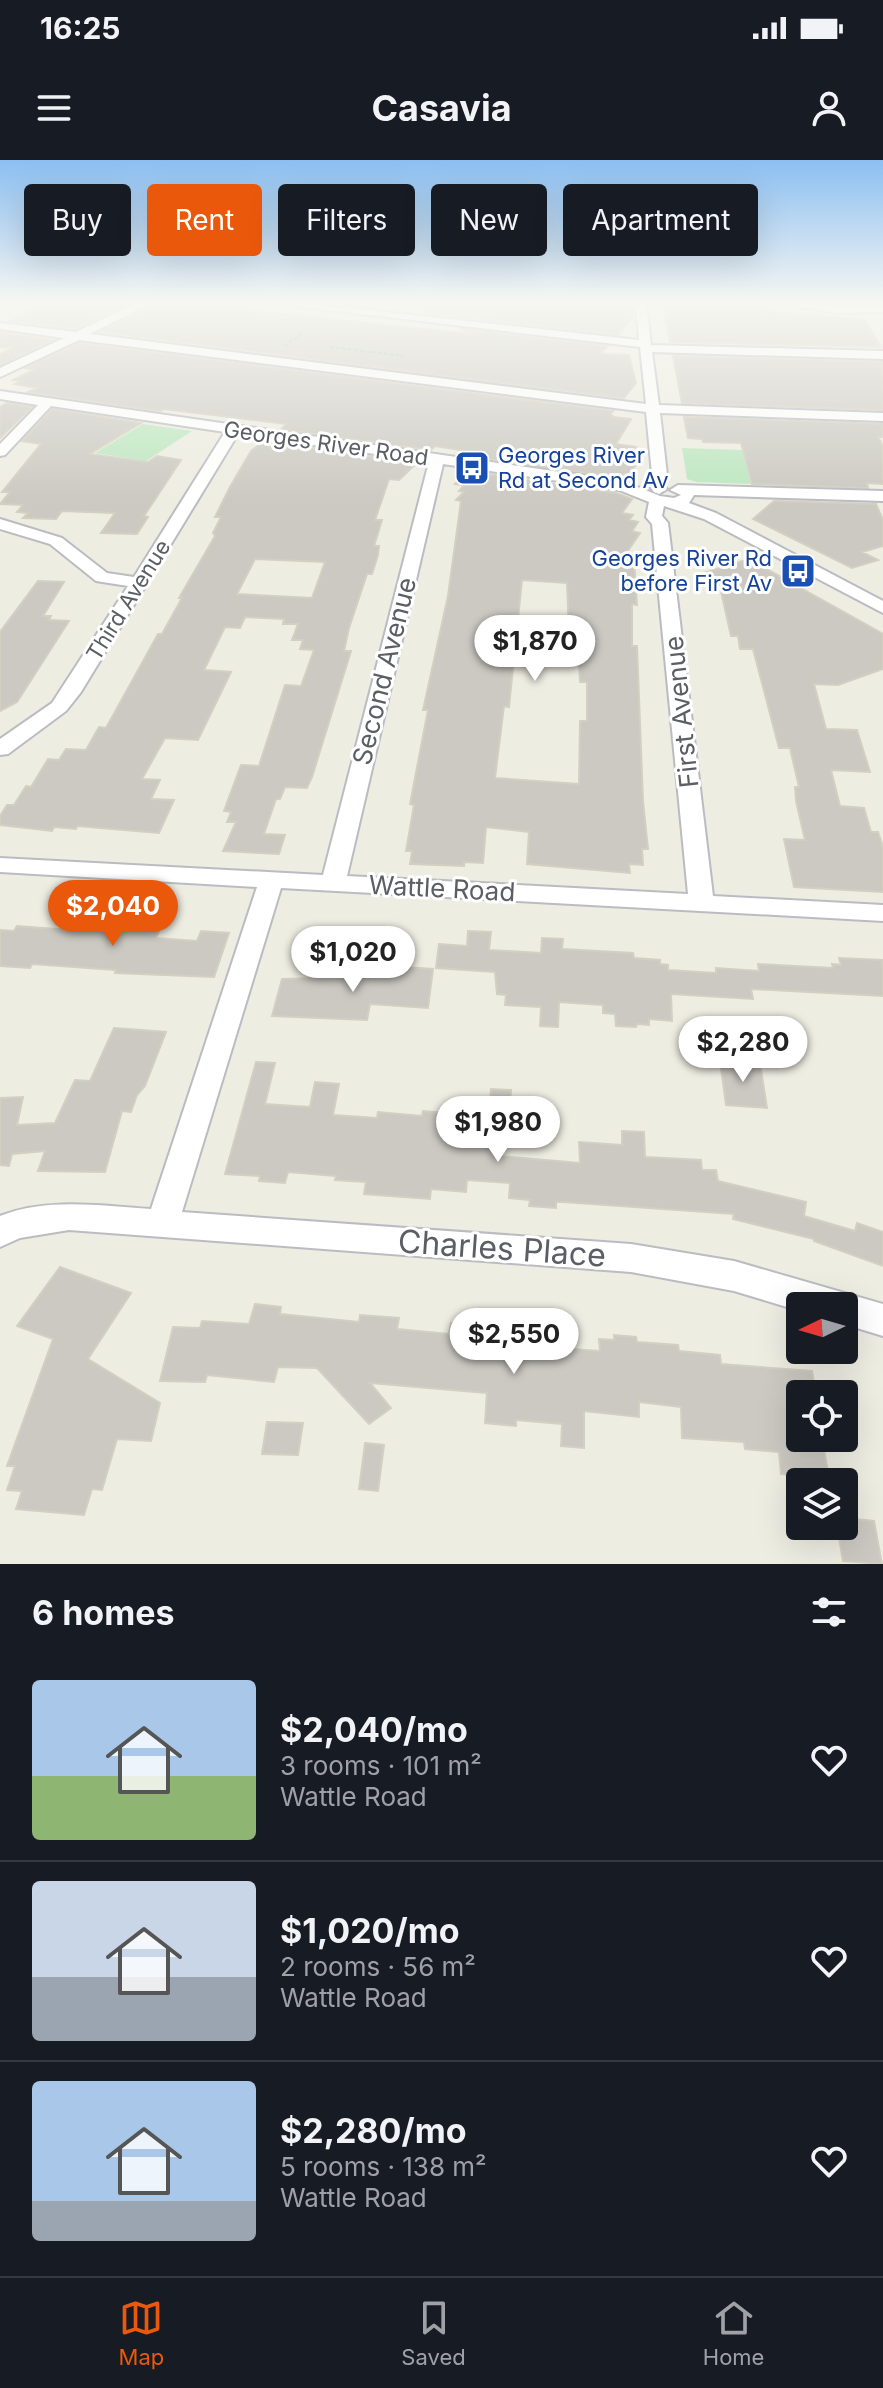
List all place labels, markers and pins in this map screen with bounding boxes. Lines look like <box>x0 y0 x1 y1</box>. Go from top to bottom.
place label: Georges River Rd at Second Av <box>498 442 669 493</box>
bus stop icon: Georges River Rd at Second Av <box>453 449 491 487</box>
place label: Georges River Rd before First Av <box>592 545 772 596</box>
bus stop icon: Georges River Rd before First Av <box>779 552 817 590</box>
pin: $1,870 <box>470 615 600 683</box>
pin: $2,040 <box>48 880 178 948</box>
pin: $1,020 <box>288 926 418 994</box>
pin: $2,280 <box>678 1016 808 1084</box>
pin: $1,980 <box>433 1096 563 1164</box>
pin: $2,550 <box>449 1308 579 1376</box>

